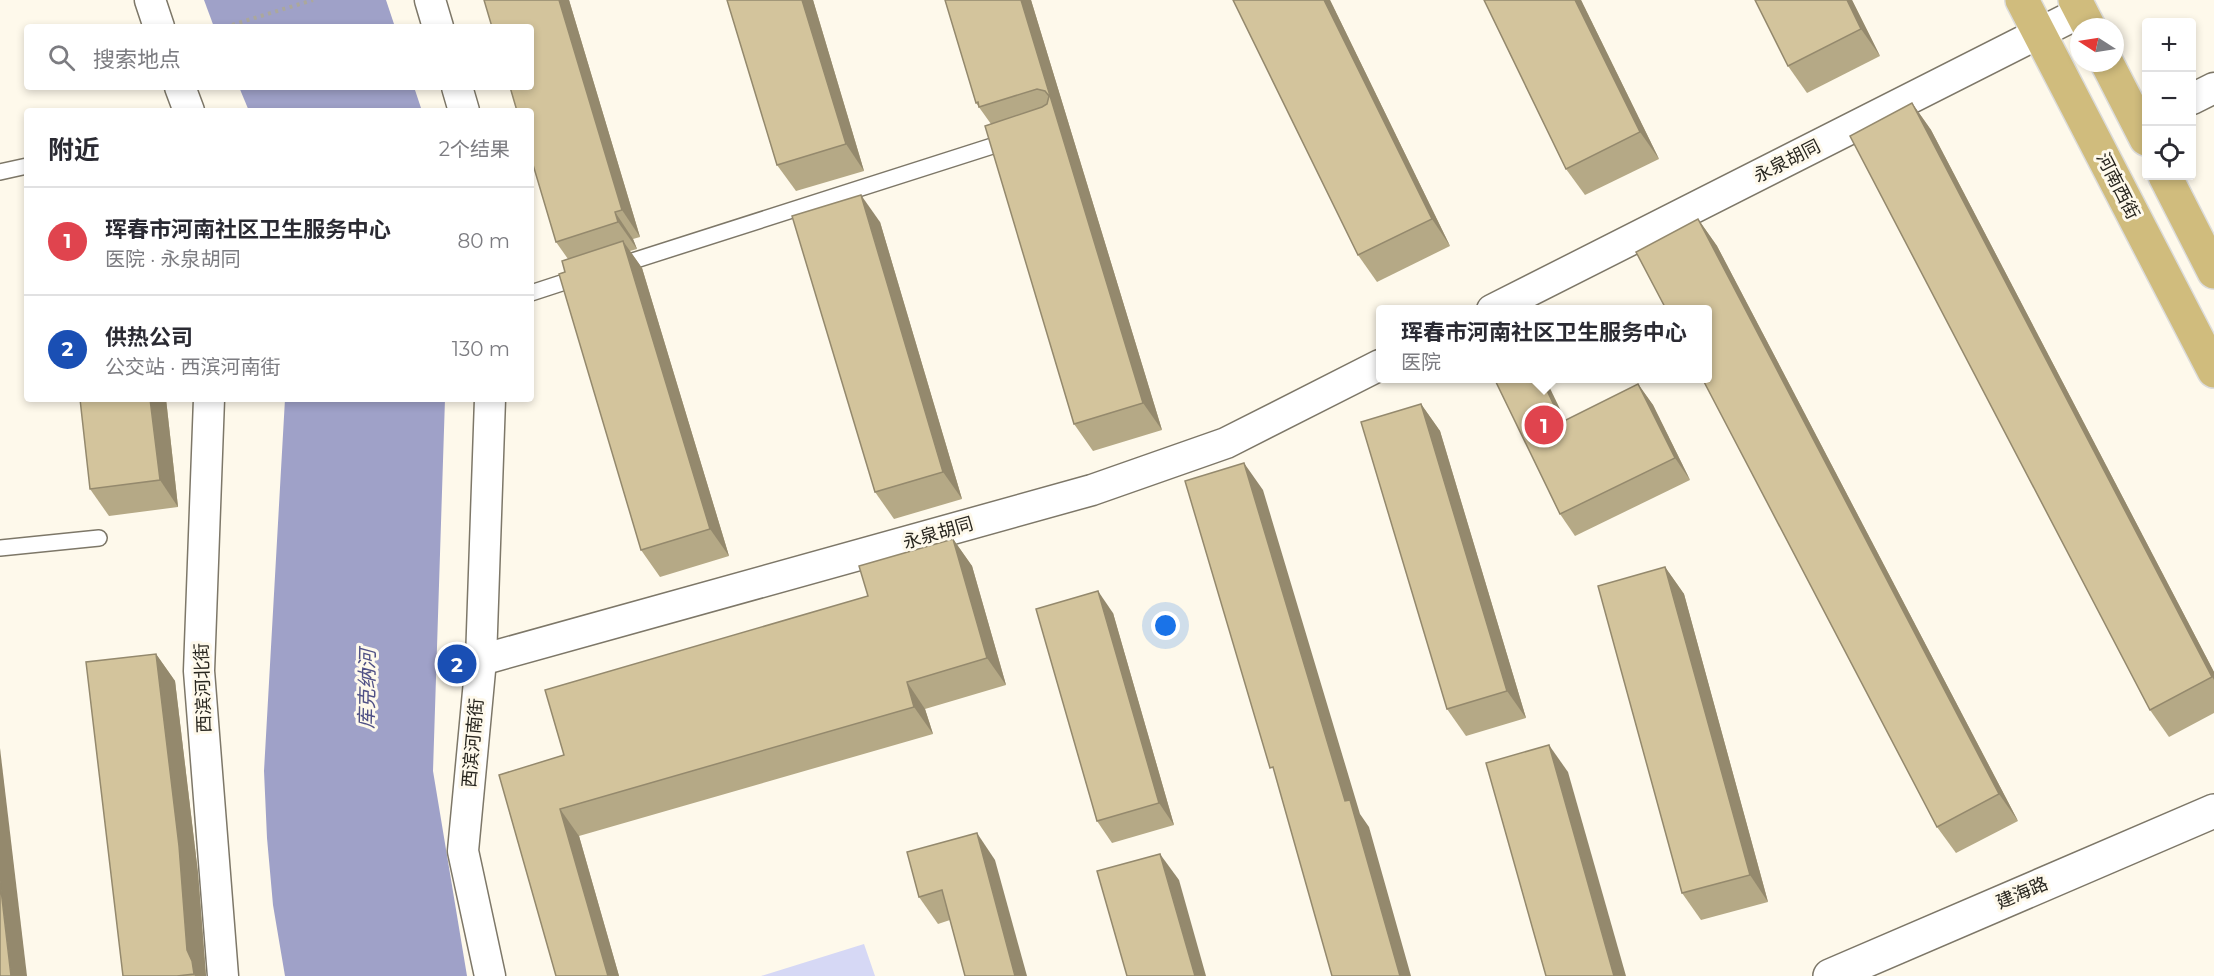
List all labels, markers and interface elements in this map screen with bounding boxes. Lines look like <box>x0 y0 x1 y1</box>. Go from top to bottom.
north arrow <box>2070 18 2124 72</box>
map controls <box>2142 18 2196 180</box>
button: + <box>2142 18 2196 72</box>
search box <box>24 24 534 90</box>
icon: search <box>45 41 78 74</box>
text: 搜索地点 <box>93 46 181 73</box>
button: − <box>2142 72 2196 126</box>
button: locate <box>2142 126 2196 180</box>
text: 附近 <box>48 134 100 166</box>
street label: 永泉胡同 <box>1750 135 1824 187</box>
text: 2个结果 <box>439 137 510 161</box>
street label: 河南西街 <box>2092 149 2144 223</box>
text: 珲春市河南社区卫生服务中心 <box>105 216 391 243</box>
text: 1 <box>64 229 71 253</box>
text: 80 m <box>458 229 510 253</box>
text: 医院 · 永泉胡同 <box>105 247 241 271</box>
popup <box>1376 305 1712 383</box>
text: 珲春市河南社区卫生服务中心 <box>1401 319 1687 346</box>
text: 供热公司 <box>105 324 193 351</box>
text: 2 <box>62 337 73 361</box>
text: 130 m <box>452 337 510 361</box>
text: 医院 <box>1401 350 1441 374</box>
text: 公交站 · 西滨河南街 <box>105 355 281 379</box>
pin: 1 <box>1524 402 1564 448</box>
street label: 永泉胡同 <box>900 513 976 553</box>
your location <box>1151 611 1180 640</box>
pin: 2 <box>438 642 476 686</box>
street label: 西滨河北街 <box>190 643 216 733</box>
water label: 库克纳河 <box>354 645 380 729</box>
street label: 西滨河南街 <box>458 697 488 789</box>
street label: 建海路 <box>1993 872 2051 914</box>

